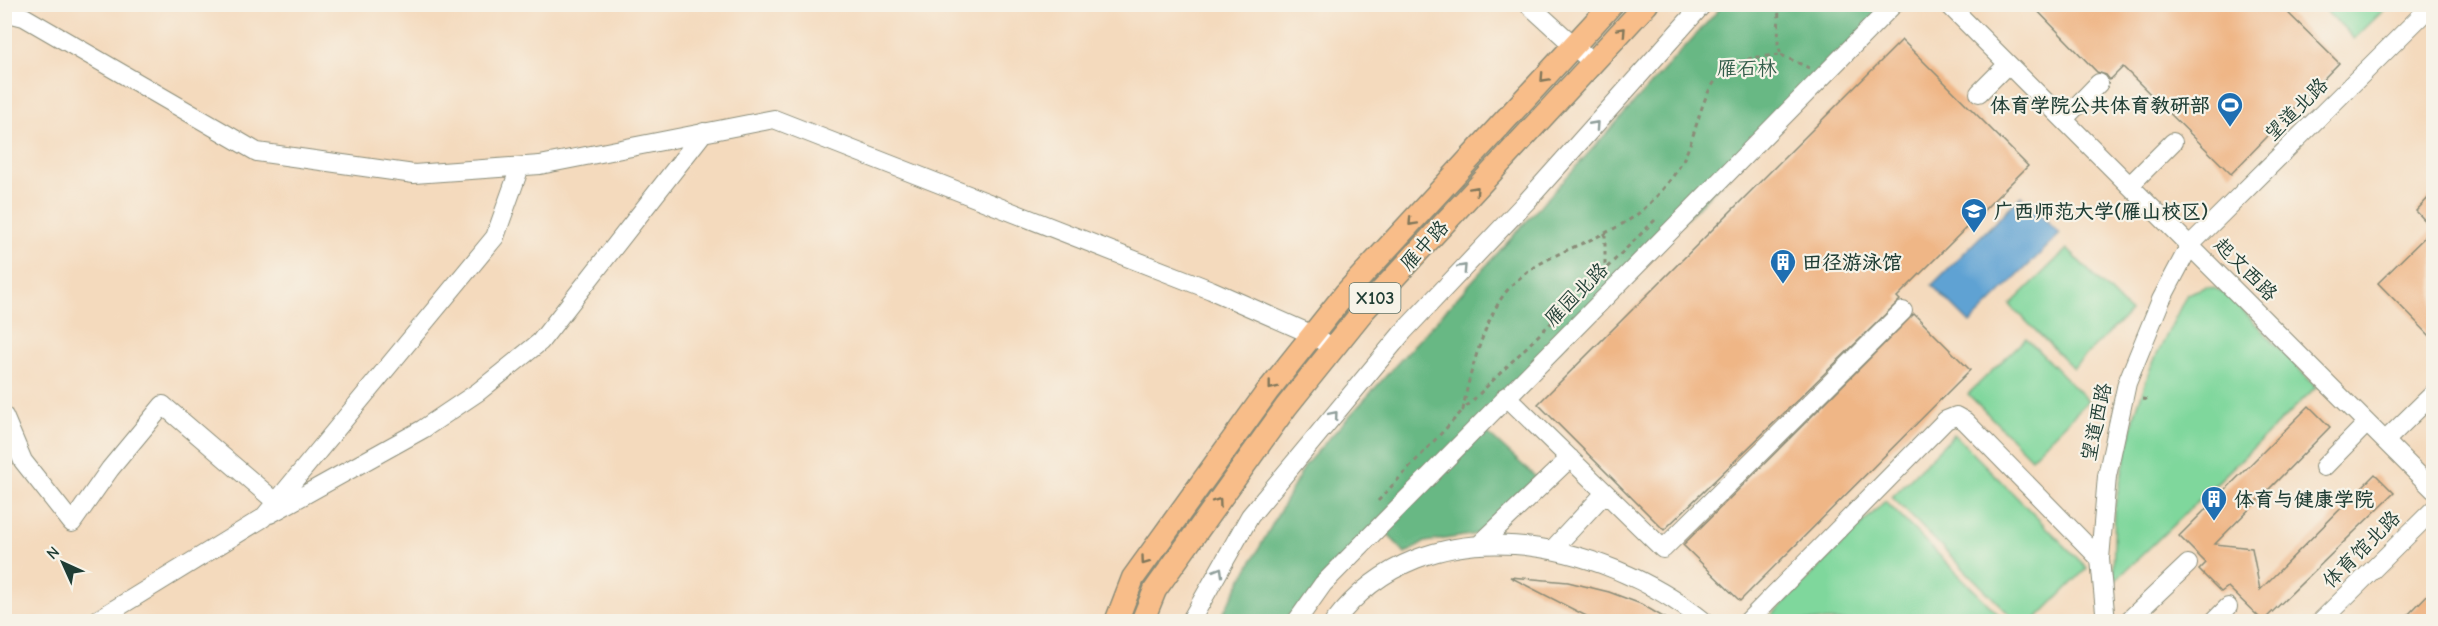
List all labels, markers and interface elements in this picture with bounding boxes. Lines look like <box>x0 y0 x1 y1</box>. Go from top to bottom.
one-way arrow <box>1615 28 1626 38</box>
park label: 雁石林 <box>1717 57 1777 80</box>
one-way arrow <box>1540 72 1551 82</box>
street label: 望道北路 <box>2260 72 2333 146</box>
sports icon: 体育学院公共体育教研部 <box>2215 90 2245 128</box>
place label: 体育学院公共体育教研部 <box>1990 94 2210 117</box>
one-way arrow <box>1588 121 1599 132</box>
one-way arrow <box>1468 186 1479 196</box>
school or university icon: 广西师范大学(雁山校区) <box>1959 196 1989 234</box>
place label: 广西师范大学(雁山校区) <box>1994 200 2208 223</box>
street label: 雁中路 <box>1395 215 1454 275</box>
one-way arrow <box>1408 215 1419 226</box>
street label: 起文西路 <box>2209 233 2283 306</box>
building icon: 田径游泳馆 <box>1768 247 1798 285</box>
place label: 田径游泳馆 <box>1802 251 1902 274</box>
street label: 雁园北路 <box>1540 257 1613 331</box>
one-way arrow <box>1456 265 1467 276</box>
road number: X103 <box>1350 283 1400 313</box>
one-way arrow <box>1268 379 1279 390</box>
street label: 望道西路 <box>2077 380 2116 464</box>
one-way arrow <box>1327 410 1338 421</box>
building icon: 体育与健康学院 <box>2199 484 2229 522</box>
place label: 体育与健康学院 <box>2234 488 2374 511</box>
one-way arrow <box>1211 497 1222 508</box>
street label: 体育馆北路 <box>2318 505 2406 593</box>
north arrow <box>33 533 93 593</box>
text: N <box>43 543 63 563</box>
one-way arrow <box>1141 555 1152 566</box>
one-way arrow <box>1212 567 1223 577</box>

